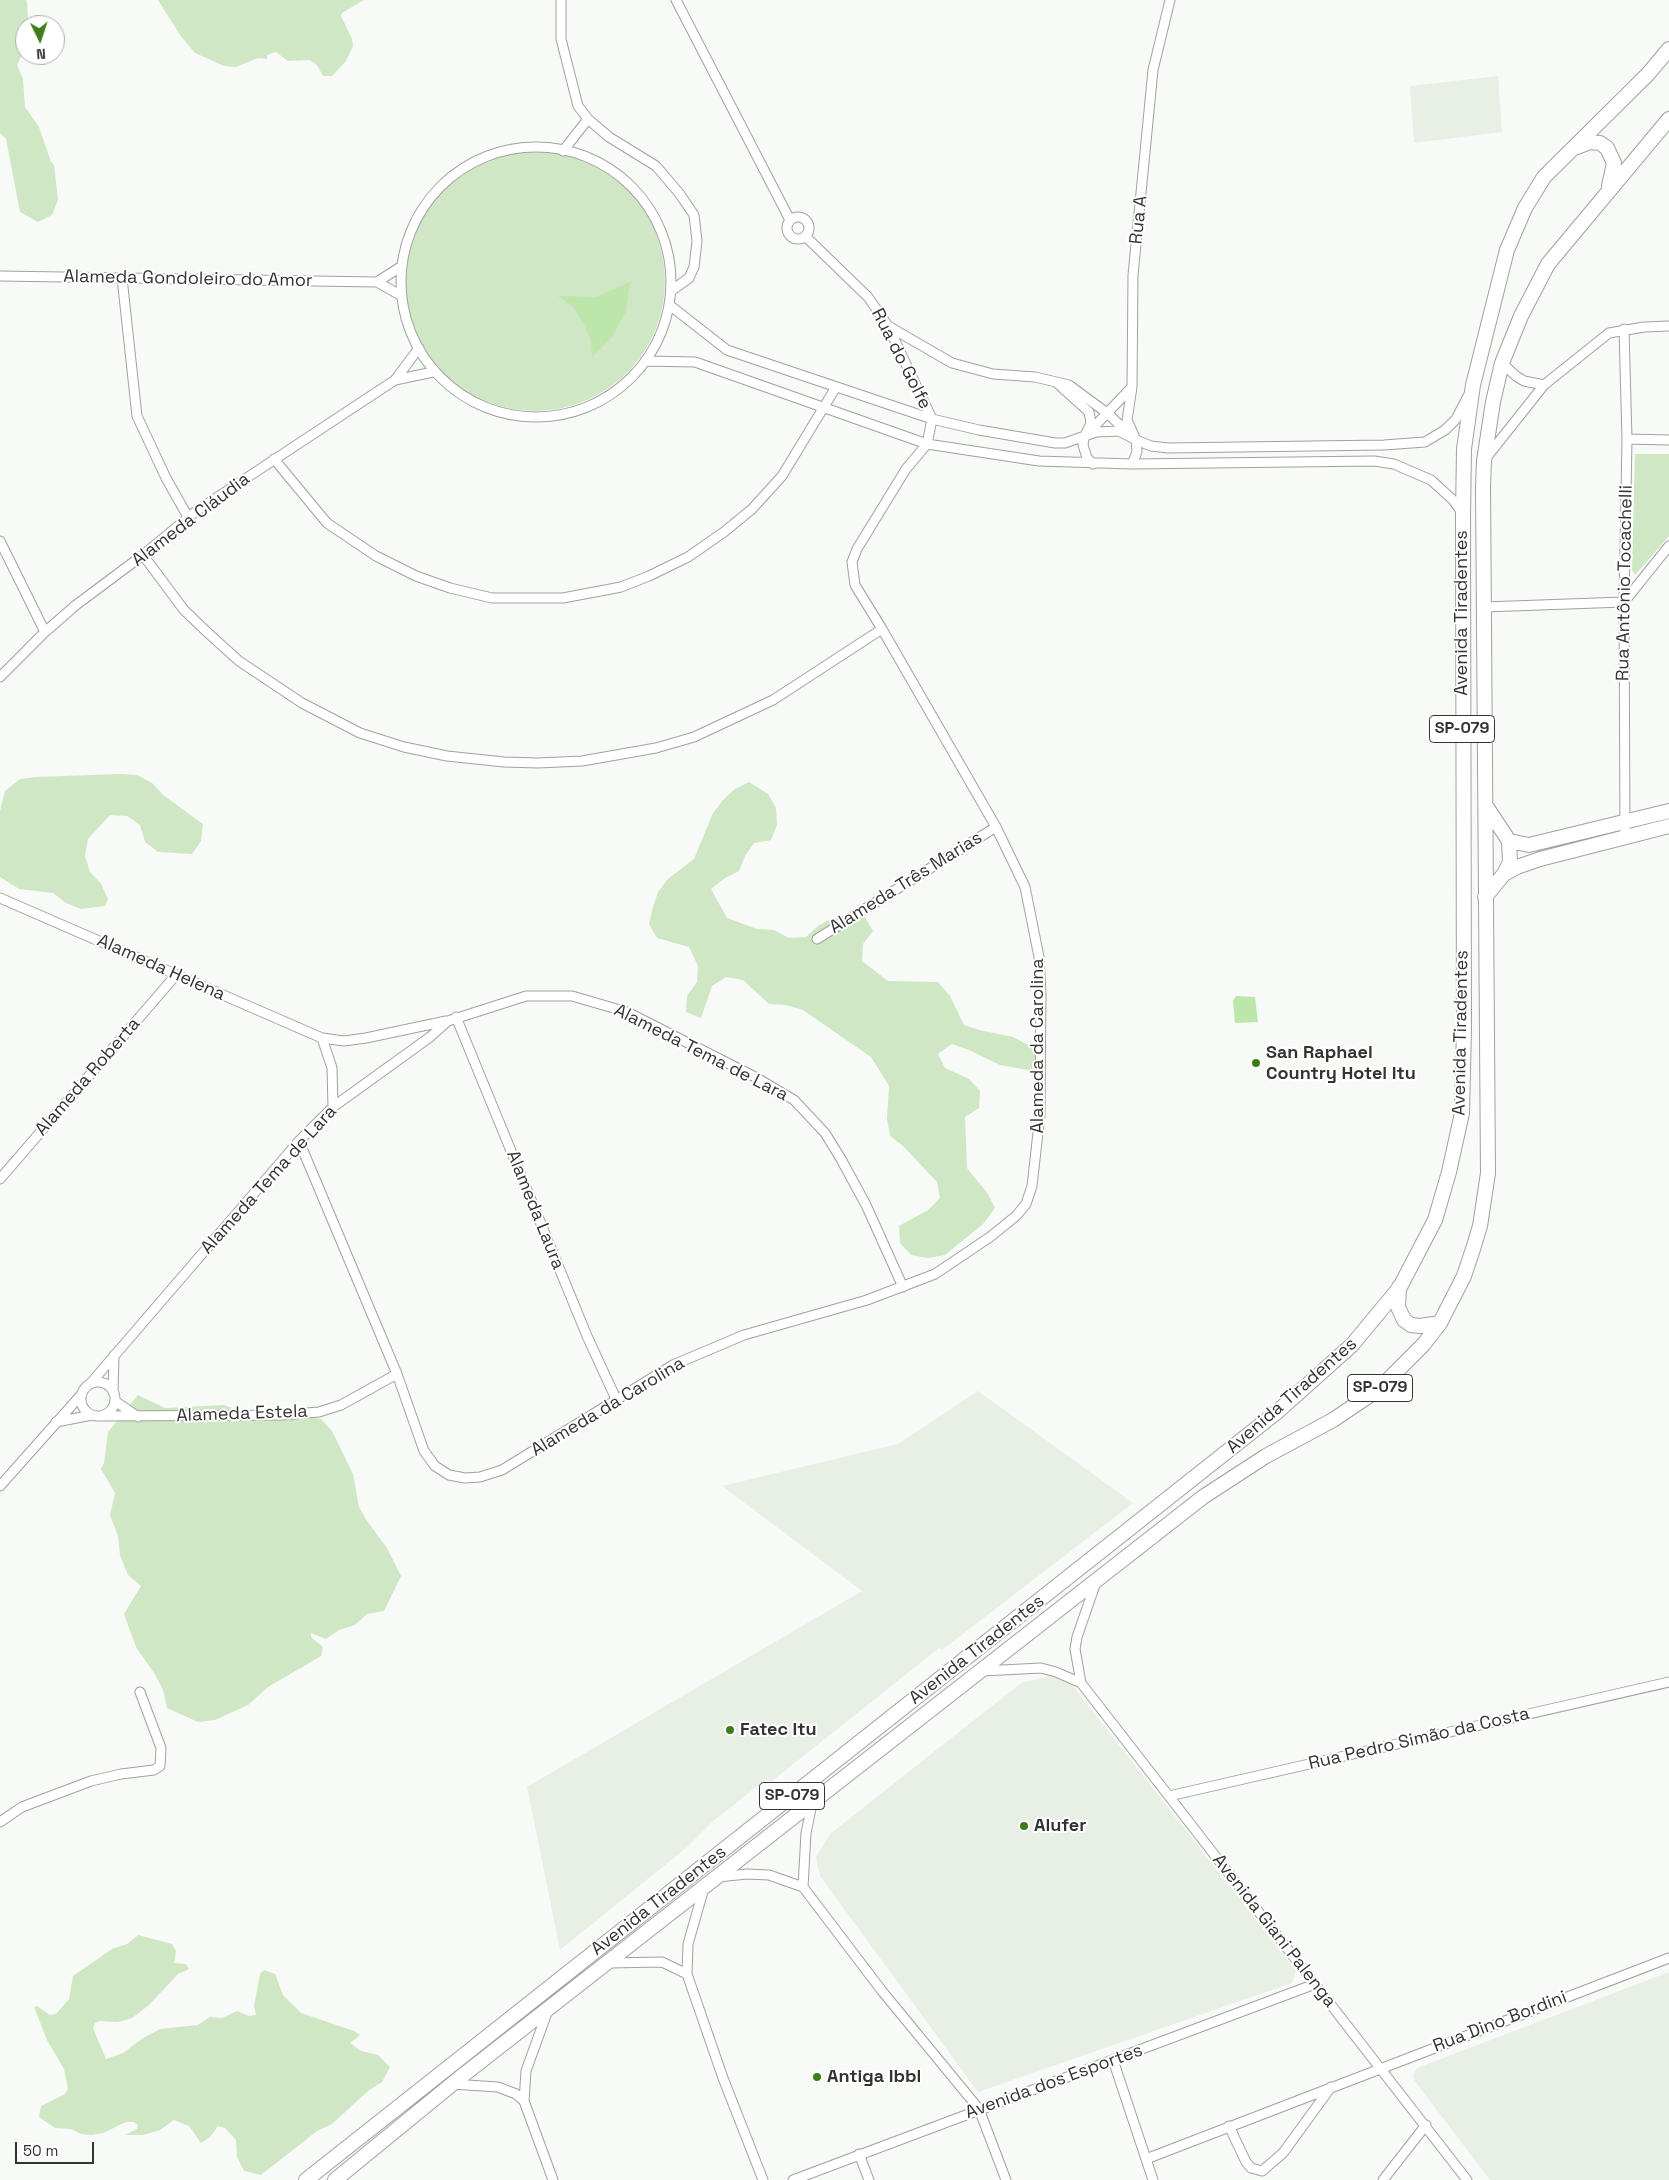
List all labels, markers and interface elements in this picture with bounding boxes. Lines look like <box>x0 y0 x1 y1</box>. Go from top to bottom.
north arrow <box>15 15 65 65</box>
text: N <box>36 45 46 63</box>
street label: Rua A <box>1126 195 1152 245</box>
street label: Alameda Gondoleiro do Amor <box>63 266 313 292</box>
street label: Rua do Golfe <box>866 305 936 413</box>
street label: Alameda Cláudia <box>128 469 254 571</box>
street label: Rua Antônio Tocachelli <box>1612 485 1638 681</box>
street label: Avenida Tiradentes <box>1451 530 1473 696</box>
road number: SP-079 <box>1430 716 1494 742</box>
street label: Alameda Três Marias <box>826 827 986 939</box>
street label: Alameda Helena <box>94 930 228 1006</box>
street label: Avenida Tiradentes <box>1449 950 1473 1116</box>
street label: Alameda da Carolina <box>1027 958 1049 1134</box>
street label: Alameda Tema de Lara <box>610 1000 792 1106</box>
street label: Alameda Roberta <box>31 1014 145 1140</box>
place label: San Raphael Country Hotel Itu <box>1266 1042 1416 1084</box>
marker: San Raphael Country Hotel Itu <box>1250 1057 1262 1069</box>
street label: Alameda Tema de Lara <box>197 1101 341 1259</box>
street label: Alameda Laura <box>501 1147 569 1273</box>
street label: Avenida Tiradentes <box>1222 1334 1362 1458</box>
street label: Alameda da Carolina <box>527 1353 689 1461</box>
road number: SP-079 <box>1348 1375 1412 1402</box>
street label: Alameda Estela <box>176 1401 308 1427</box>
street label: Avenida Tiradentes <box>905 1591 1049 1709</box>
street label: Rua Pedro Simão da Costa <box>1306 1703 1532 1775</box>
place label: Fatec Itu <box>740 1719 817 1741</box>
marker: Fatec Itu <box>724 1724 736 1736</box>
road number: SP-079 <box>760 1782 824 1810</box>
place label: Alufer <box>1034 1815 1086 1837</box>
marker: Alufer <box>1018 1820 1030 1832</box>
street label: Avenida Tiradentes <box>587 1842 731 1960</box>
street label: Avenida Giani Palenga <box>1207 1850 1341 2012</box>
street label: Rua Dino Bordini <box>1430 1987 1570 2057</box>
street label: Avenida dos Esportes <box>962 2040 1146 2124</box>
place label: Antiga Ibbl <box>827 2066 921 2088</box>
marker: Antiga Ibbl <box>811 2071 823 2083</box>
scale bar <box>18 2132 96 2164</box>
text: 50 m <box>23 2141 58 2160</box>

